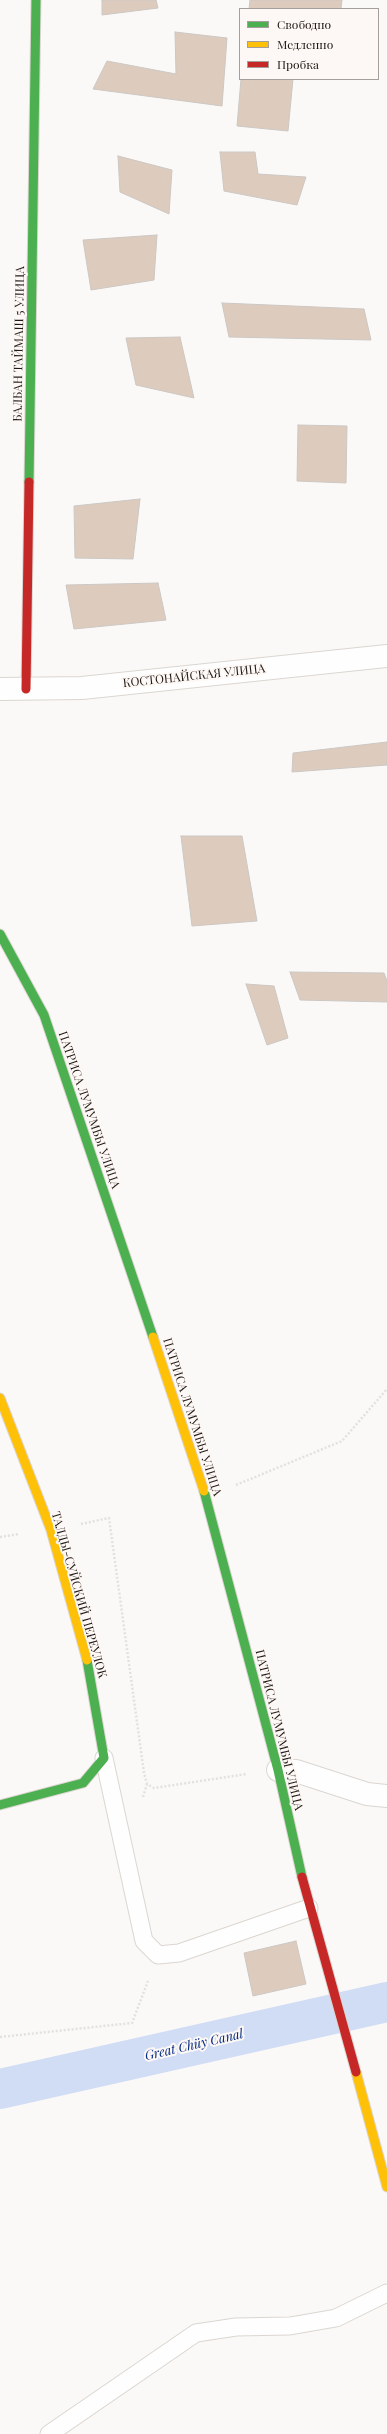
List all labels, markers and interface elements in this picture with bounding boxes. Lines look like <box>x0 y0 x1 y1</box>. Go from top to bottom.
legend <box>239 8 379 80</box>
text: Свободно <box>277 16 331 32</box>
text: Медленно <box>277 36 333 52</box>
text: Пробка <box>277 56 319 72</box>
street label: БАЛБАН ТАЙМАШ 5 УЛИЦА <box>10 266 28 422</box>
street label: КОСТОНАЙСКАЯ УЛИЦА <box>122 661 266 691</box>
street label: ПАТРИСА ЛУМУМБЫ УЛИЦА <box>55 1030 123 1190</box>
street label: ПАТРИСА ЛУМУМБЫ УЛИЦА <box>160 1336 224 1498</box>
street label: ТАЛДЫ-СУЙСКИЙ ПЕРЕУЛОК <box>48 1510 110 1680</box>
street label: ПАТРИСА ЛУМУМБЫ УЛИЦА <box>252 1648 306 1812</box>
water label: Great Chüy Canal <box>143 2026 245 2064</box>

